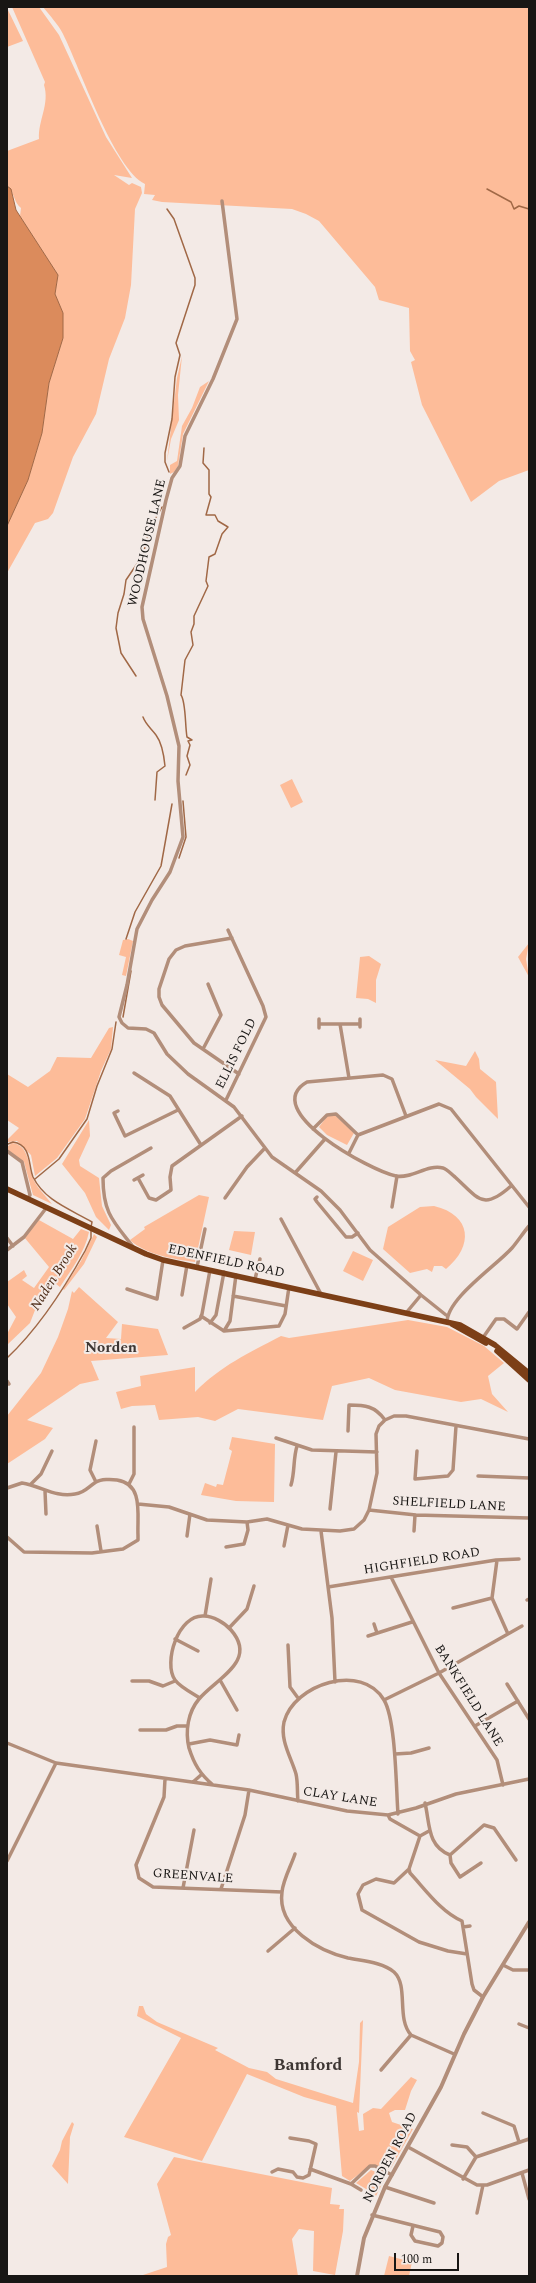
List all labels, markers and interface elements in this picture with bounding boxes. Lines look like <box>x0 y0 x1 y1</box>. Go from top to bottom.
street label: WOODHOUSE LANE <box>126 478 170 608</box>
street label: ELLIS FOLD <box>213 1016 261 1092</box>
water label: Naden Brook <box>28 1242 82 1314</box>
street label: EDENFIELD ROAD <box>166 1242 286 1282</box>
district label: Norden <box>85 1340 137 1358</box>
street label: SHELFIELD LANE <box>392 1494 506 1516</box>
street label: HIGHFIELD ROAD <box>363 1545 481 1579</box>
street label: BANKFIELD LANE <box>430 1642 506 1750</box>
street label: CLAY LANE <box>302 1784 378 1812</box>
street label: GREENVALE <box>152 1866 234 1888</box>
district label: Bamford <box>274 2057 342 2077</box>
street label: NORDEN ROAD <box>361 2110 421 2206</box>
scale bar <box>396 2245 461 2271</box>
text: 100 m <box>401 2250 432 2269</box>

